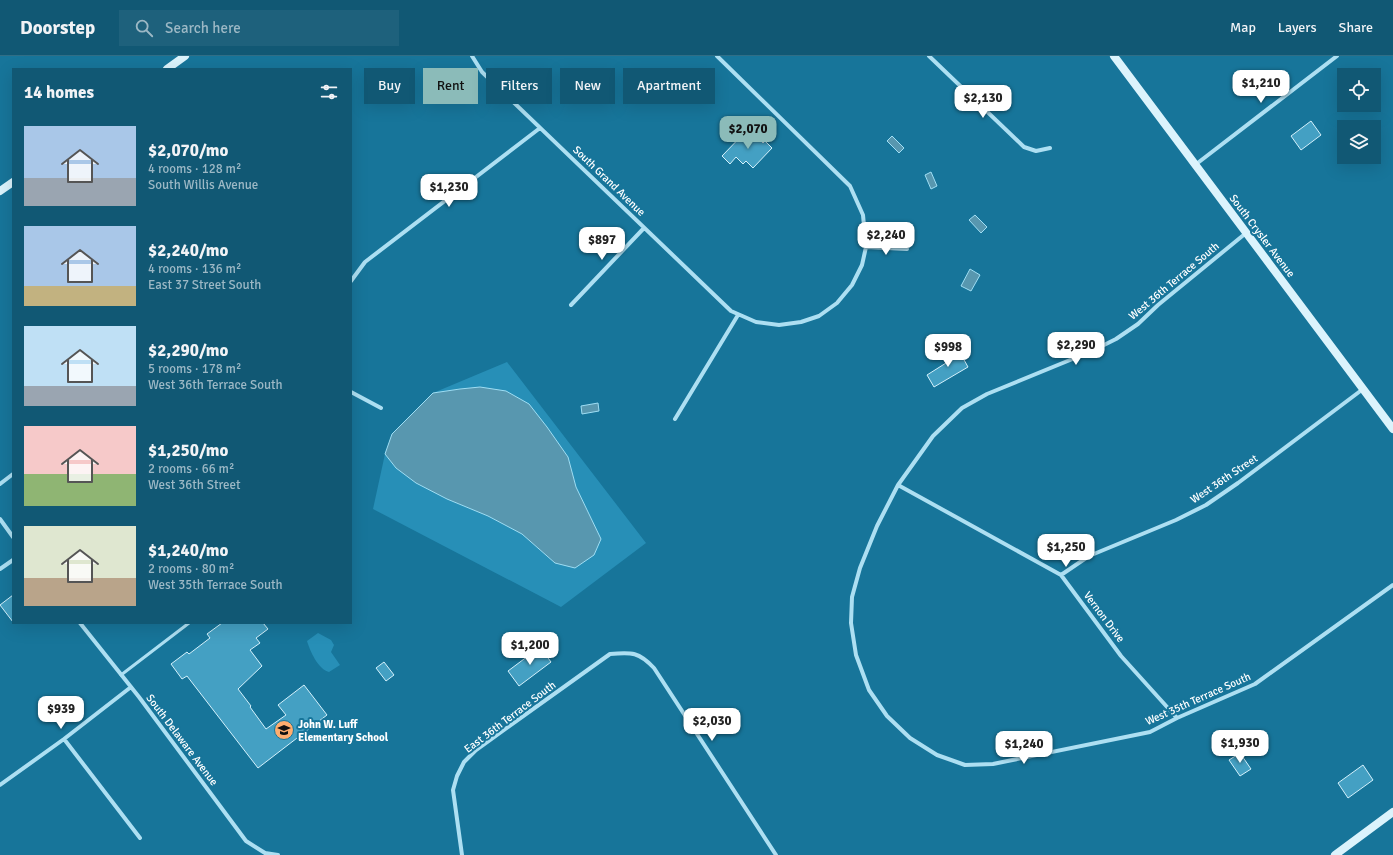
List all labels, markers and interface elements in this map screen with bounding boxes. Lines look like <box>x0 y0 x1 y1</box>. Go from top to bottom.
search box <box>119 10 399 46</box>
text: Doorstep <box>20 16 95 40</box>
icon: search <box>133 17 155 39</box>
text: Search here <box>165 19 241 37</box>
text: Map <box>1230 19 1256 36</box>
text: Layers <box>1278 19 1317 36</box>
text: Share <box>1339 19 1373 36</box>
chip: Buy <box>364 68 415 104</box>
chip: Rent <box>423 68 478 104</box>
chip: Filters <box>486 68 552 104</box>
chip: New <box>560 68 615 104</box>
chip: Apartment <box>623 68 715 104</box>
map controls <box>1337 68 1381 164</box>
button: locate <box>1337 68 1381 112</box>
pin: $1,210 <box>1228 70 1294 104</box>
text: $1,210 <box>1242 75 1280 91</box>
icon: filters <box>318 81 340 103</box>
text: 14 homes <box>24 82 94 103</box>
pin: $2,130 <box>950 85 1016 119</box>
text: $2,130 <box>964 90 1002 106</box>
pin: $2,070 <box>715 116 781 150</box>
button: layers <box>1337 120 1381 164</box>
text: $2,070 <box>729 121 767 137</box>
text: $2,070/mo <box>148 140 228 161</box>
icon: home <box>56 142 104 190</box>
street label: South Grand Avenue <box>570 143 648 219</box>
text: 4 rooms · 128 m² <box>148 161 241 177</box>
pin: $1,230 <box>416 174 482 208</box>
text: South Willis Avenue <box>148 177 258 193</box>
text: $1,230 <box>430 179 468 195</box>
street label: South Crysler Avenue <box>1227 192 1297 280</box>
pin: $2,240 <box>853 222 919 256</box>
pin: $897 <box>578 227 626 261</box>
text: $2,240 <box>867 227 905 243</box>
text: $897 <box>588 232 616 248</box>
street label: West 36th Terrace South <box>1126 239 1222 323</box>
text: $2,240/mo <box>148 240 228 261</box>
icon: home <box>56 242 104 290</box>
text: 4 rooms · 136 m² <box>148 261 241 277</box>
text: East 37 Street South <box>148 277 261 293</box>
pin: $2,290 <box>1043 332 1109 366</box>
pin: $998 <box>924 334 972 368</box>
text: $2,290 <box>1057 337 1095 353</box>
text: $998 <box>934 339 962 355</box>
text: $2,290/mo <box>148 340 228 361</box>
icon: home <box>56 342 104 390</box>
text: 5 rooms · 178 m² <box>148 361 241 377</box>
text: West 36th Terrace South <box>148 377 283 393</box>
text: $1,250/mo <box>148 440 228 461</box>
icon: home <box>56 442 104 490</box>
street label: West 36th Street <box>1188 452 1260 506</box>
text: 2 rooms · 66 m² <box>148 461 234 477</box>
text: West 36th Street <box>148 477 241 493</box>
pin: $1,250 <box>1033 534 1099 568</box>
text: $1,250 <box>1047 539 1085 555</box>
text: $1,240/mo <box>148 540 228 561</box>
icon: home <box>56 542 104 590</box>
text: 2 rooms · 80 m² <box>148 561 234 577</box>
text: West 35th Terrace South <box>148 577 283 593</box>
street label: Vernon Drive <box>1081 589 1127 645</box>
pin: $1,200 <box>497 632 563 666</box>
text: $1,200 <box>511 637 549 653</box>
street label: West 35th Terrace South <box>1143 670 1253 728</box>
street label: East 36th Terrace South <box>462 678 558 756</box>
street label: South Delaware Avenue <box>143 692 221 788</box>
pin: $939 <box>37 696 85 730</box>
text: $939 <box>47 701 75 717</box>
pin: $2,030 <box>679 708 745 742</box>
text: $2,030 <box>693 713 731 729</box>
place label: John W. Luff Elementary School <box>298 718 389 744</box>
school or university icon: John W. Luff Elementary School <box>273 719 295 741</box>
pin: $1,930 <box>1207 730 1273 764</box>
pin: $1,240 <box>991 731 1057 765</box>
text: $1,930 <box>1221 735 1259 751</box>
text: $1,240 <box>1005 736 1043 752</box>

